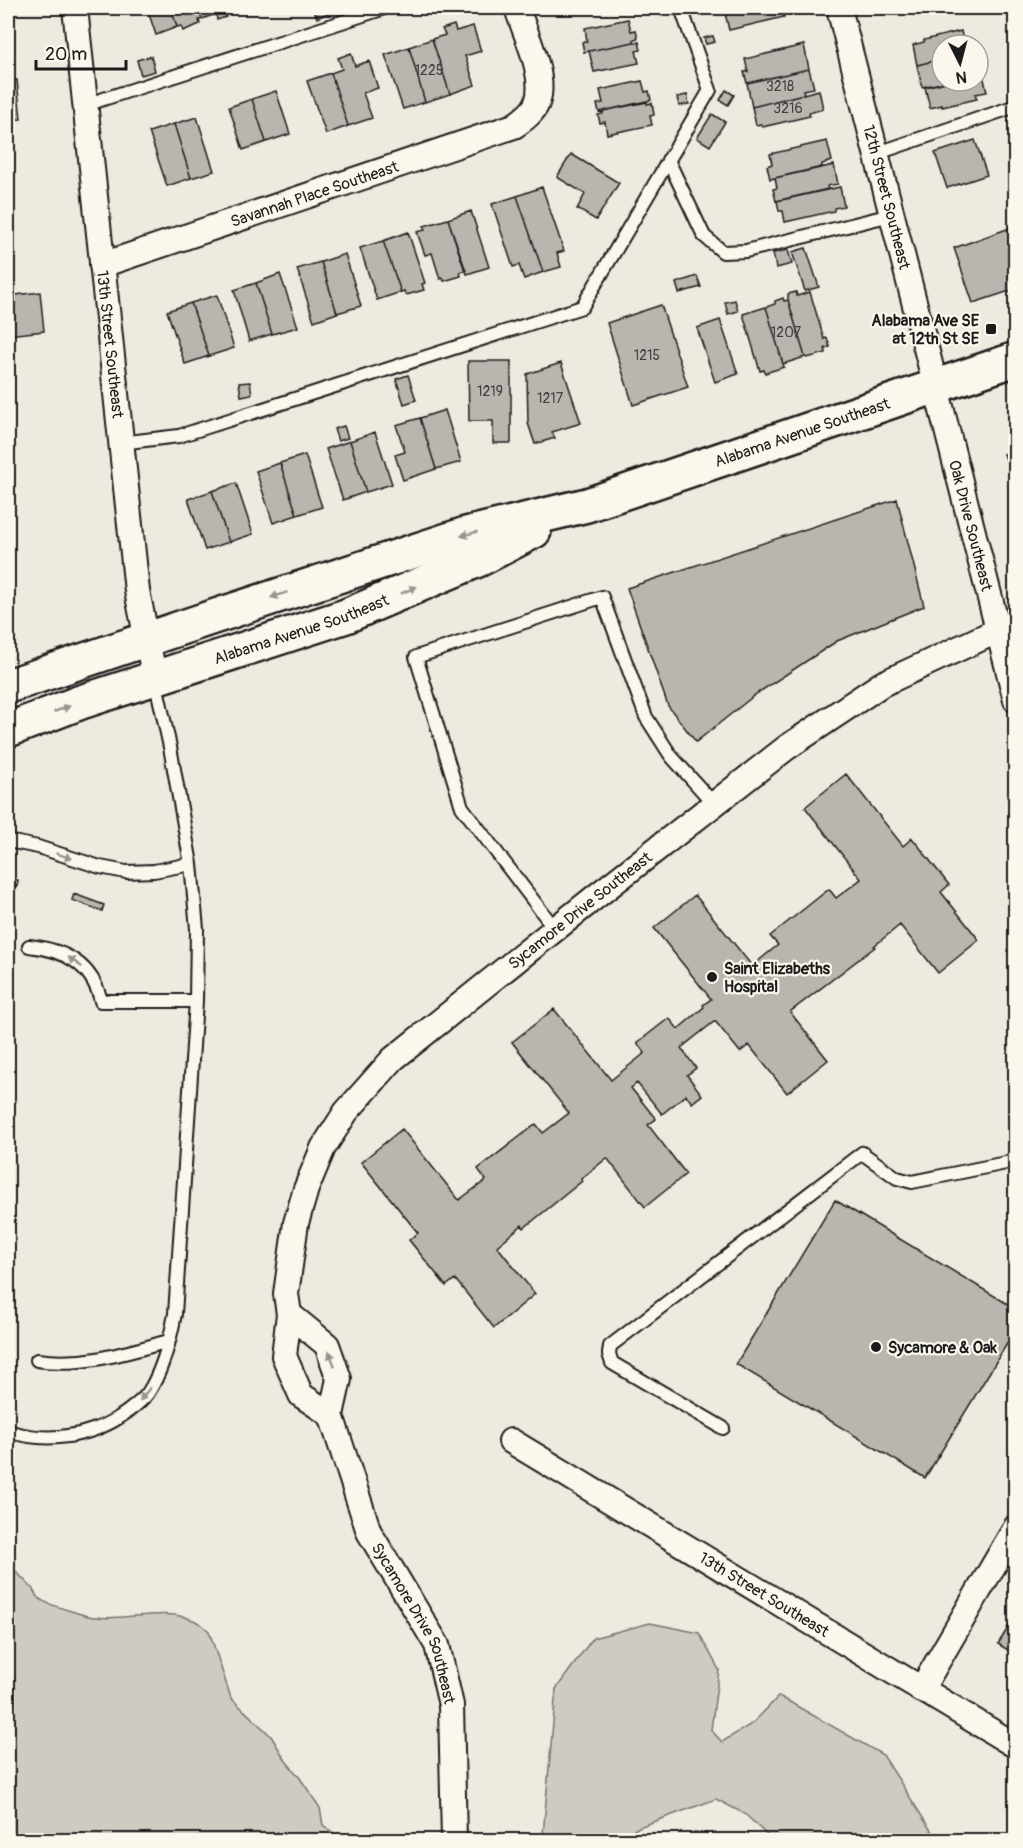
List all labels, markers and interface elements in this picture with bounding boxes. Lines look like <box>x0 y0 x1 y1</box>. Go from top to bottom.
scale bar <box>36 33 126 71</box>
north arrow <box>930 33 990 93</box>
text: 20 m <box>45 43 87 66</box>
house number: 1225 <box>415 62 443 79</box>
text: N <box>955 66 968 87</box>
house number: 3218 <box>766 78 794 95</box>
house number: 3216 <box>773 100 803 117</box>
street label: 12th Street Southeast <box>858 123 915 272</box>
street label: Savannah Place Southeast <box>228 157 402 232</box>
street label: 13th Street Southeast <box>92 269 128 420</box>
place label: Alabama Ave SE at 12th St SE <box>871 311 980 349</box>
marker: Alabama Ave SE at 12th St SE <box>984 322 998 336</box>
house number: 1207 <box>771 324 802 341</box>
house number: 1215 <box>634 347 660 364</box>
house number: 1219 <box>477 383 503 400</box>
house number: 1217 <box>537 390 564 407</box>
street label: Alabama Avenue Southeast <box>712 394 893 472</box>
street label: Oak Drive Southeast <box>944 458 997 594</box>
one-way arrow <box>460 530 478 539</box>
one-way arrow <box>400 585 418 595</box>
street label: Alabama Avenue Southeast <box>211 590 392 669</box>
one-way arrow <box>270 591 288 601</box>
one-way arrow <box>53 704 71 713</box>
street label: Sycamore Drive Southeast <box>504 847 657 974</box>
one-way arrow <box>55 851 73 861</box>
one-way arrow <box>68 956 83 968</box>
place label: Saint Elizabeths Hospital <box>724 959 831 997</box>
marker: Saint Elizabeths Hospital <box>705 970 719 984</box>
place label: Sycamore & Oak <box>888 1338 997 1358</box>
marker: Sycamore & Oak <box>869 1340 883 1354</box>
one-way arrow <box>327 1350 336 1368</box>
one-way arrow <box>139 1386 152 1402</box>
street label: Sycamore Drive Southeast <box>367 1539 460 1707</box>
street label: 13th Street Southeast <box>695 1548 833 1642</box>

